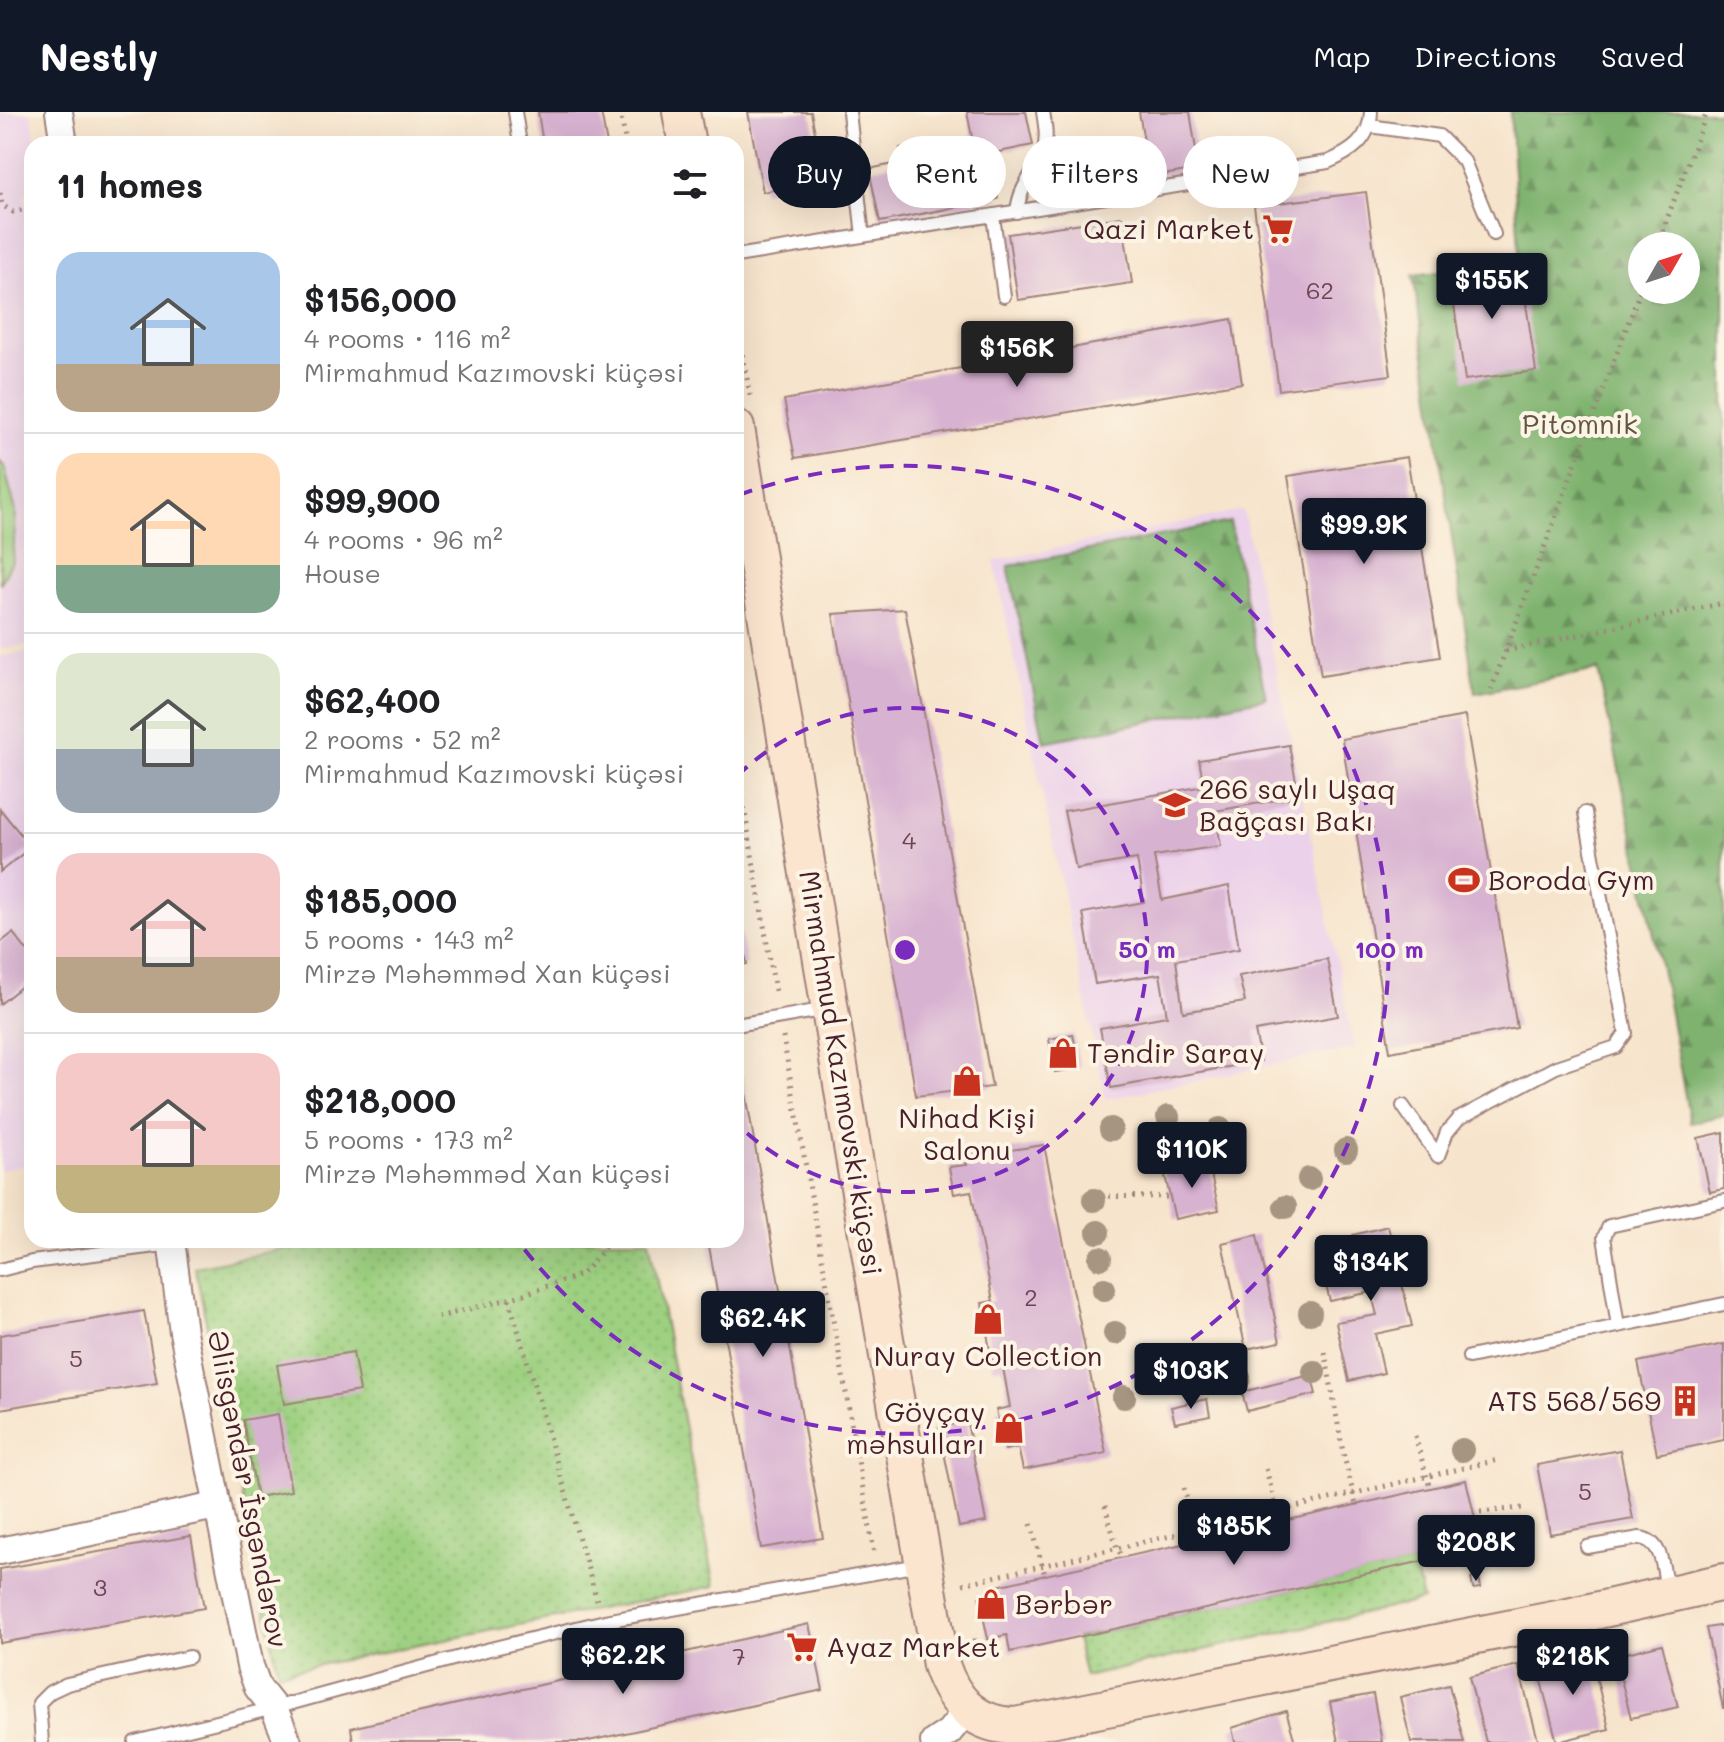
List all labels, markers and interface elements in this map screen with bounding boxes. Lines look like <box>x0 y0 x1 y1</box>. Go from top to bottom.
text: Nestly <box>40 31 158 81</box>
text: Map <box>1314 38 1371 74</box>
text: Directions <box>1415 38 1557 74</box>
text: Saved <box>1601 38 1684 74</box>
chip: Buy <box>768 136 871 208</box>
chip: Rent <box>887 136 1006 208</box>
chip: Filters <box>1022 136 1167 208</box>
chip: New <box>1183 136 1299 208</box>
text: 11 homes <box>56 162 203 207</box>
icon: filters <box>668 162 712 206</box>
place label: Qazi Market <box>1083 210 1254 246</box>
supermarket icon: Qazi Market <box>1261 212 1295 246</box>
north arrow <box>1628 232 1700 304</box>
map controls <box>1628 232 1700 304</box>
pin: $155K <box>1436 253 1548 321</box>
text: $155K <box>1454 262 1530 296</box>
house number: 62 <box>1306 274 1334 305</box>
text: $156,000 <box>304 276 457 321</box>
icon: home <box>120 284 216 380</box>
text: 4 rooms · 116 m² <box>304 321 511 355</box>
pin: $156K <box>961 321 1073 389</box>
text: $156K <box>979 330 1055 364</box>
text: Mirmahmud Kazımovski küçəsi <box>304 355 684 389</box>
park label: Pitomnik <box>1522 405 1638 441</box>
text: $99,900 <box>304 477 440 522</box>
icon: home <box>120 485 216 581</box>
pin: $99.9K <box>1299 498 1429 566</box>
text: $99.9K <box>1320 507 1408 541</box>
text: 4 rooms · 96 m² <box>304 522 503 556</box>
text: House <box>304 556 381 590</box>
text: $62,400 <box>304 677 440 722</box>
icon: home <box>120 685 216 781</box>
text: 2 rooms · 52 m² <box>304 722 501 756</box>
text: Mirmahmud Kazımovski küçəsi <box>304 756 684 790</box>
place label: 266 saylı Uşaq Bağçası Bakı <box>1199 770 1396 838</box>
school or university icon: 266 saylı Uşaq Bağçası Bakı <box>1158 788 1192 822</box>
house number: 4 <box>902 824 916 855</box>
place label: Boroda Gym <box>1488 861 1655 897</box>
sports icon: Boroda Gym <box>1447 863 1481 897</box>
street label: Mirmahmud Kazımovski küçəsi <box>792 868 892 1278</box>
text: $185,000 <box>304 877 457 922</box>
icon: home <box>120 885 216 981</box>
text: 5 rooms · 143 m² <box>304 922 514 956</box>
text: 50 m <box>1118 933 1176 964</box>
text: 100 m <box>1354 933 1424 964</box>
centre of rings <box>891 936 919 964</box>
text: Mirzə Məhəmməd Xan küçəsi <box>304 956 671 990</box>
place label: Təndir Saray <box>1087 1034 1264 1070</box>
shop icon: Təndir Saray <box>1046 1036 1080 1070</box>
shop icon: Nihad Kişi Salonu <box>950 1064 984 1098</box>
text: $218,000 <box>304 1077 456 1122</box>
icon: home <box>120 1085 216 1181</box>
place label: Nihad Kişi Salonu <box>899 1099 1035 1167</box>
text: 5 rooms · 173 m² <box>304 1122 513 1156</box>
pin: $110K <box>1136 1122 1248 1190</box>
text: $110K <box>1156 1131 1228 1165</box>
text: Mirzə Məhəmməd Xan küçəsi <box>304 1156 671 1190</box>
pin: $134K <box>1315 1235 1427 1303</box>
text: $134K <box>1333 1244 1409 1278</box>
house number: 2 <box>1024 1281 1038 1312</box>
pin: $62.4K <box>698 1291 828 1359</box>
text: $62.4K <box>719 1300 807 1334</box>
shop icon: Nuray Collection <box>971 1302 1005 1336</box>
street label: Əliisgəndər İsgəndərov <box>201 1327 297 1651</box>
place label: Nuray Collection <box>874 1337 1102 1373</box>
house number: 5 <box>69 1342 83 1373</box>
pin: $103K <box>1135 1343 1247 1411</box>
text: $103K <box>1152 1352 1230 1386</box>
place label: ATS 568/569 <box>1487 1382 1661 1418</box>
building icon: ATS 568/569 <box>1668 1384 1702 1418</box>
place label: Göyçay məhsulları <box>846 1393 985 1461</box>
shop icon: Göyçay məhsulları <box>992 1411 1026 1445</box>
house number: 5 <box>1578 1475 1592 1506</box>
pin: $185K <box>1178 1499 1290 1567</box>
text: $185K <box>1196 1508 1272 1542</box>
pin: $208K <box>1420 1515 1532 1583</box>
text: $208K <box>1436 1524 1516 1558</box>
house number: 3 <box>93 1571 107 1602</box>
place label: Bərbər <box>1015 1585 1113 1621</box>
shop icon: Bərbər <box>974 1587 1008 1621</box>
pin: $62.2K <box>558 1628 688 1696</box>
place label: Ayaz Market <box>826 1628 1000 1664</box>
pin: $218K <box>1517 1629 1629 1697</box>
supermarket icon: Ayaz Market <box>785 1630 819 1664</box>
text: $62.2K <box>580 1637 666 1671</box>
text: $218K <box>1535 1638 1611 1672</box>
house number: 7 <box>732 1640 746 1671</box>

